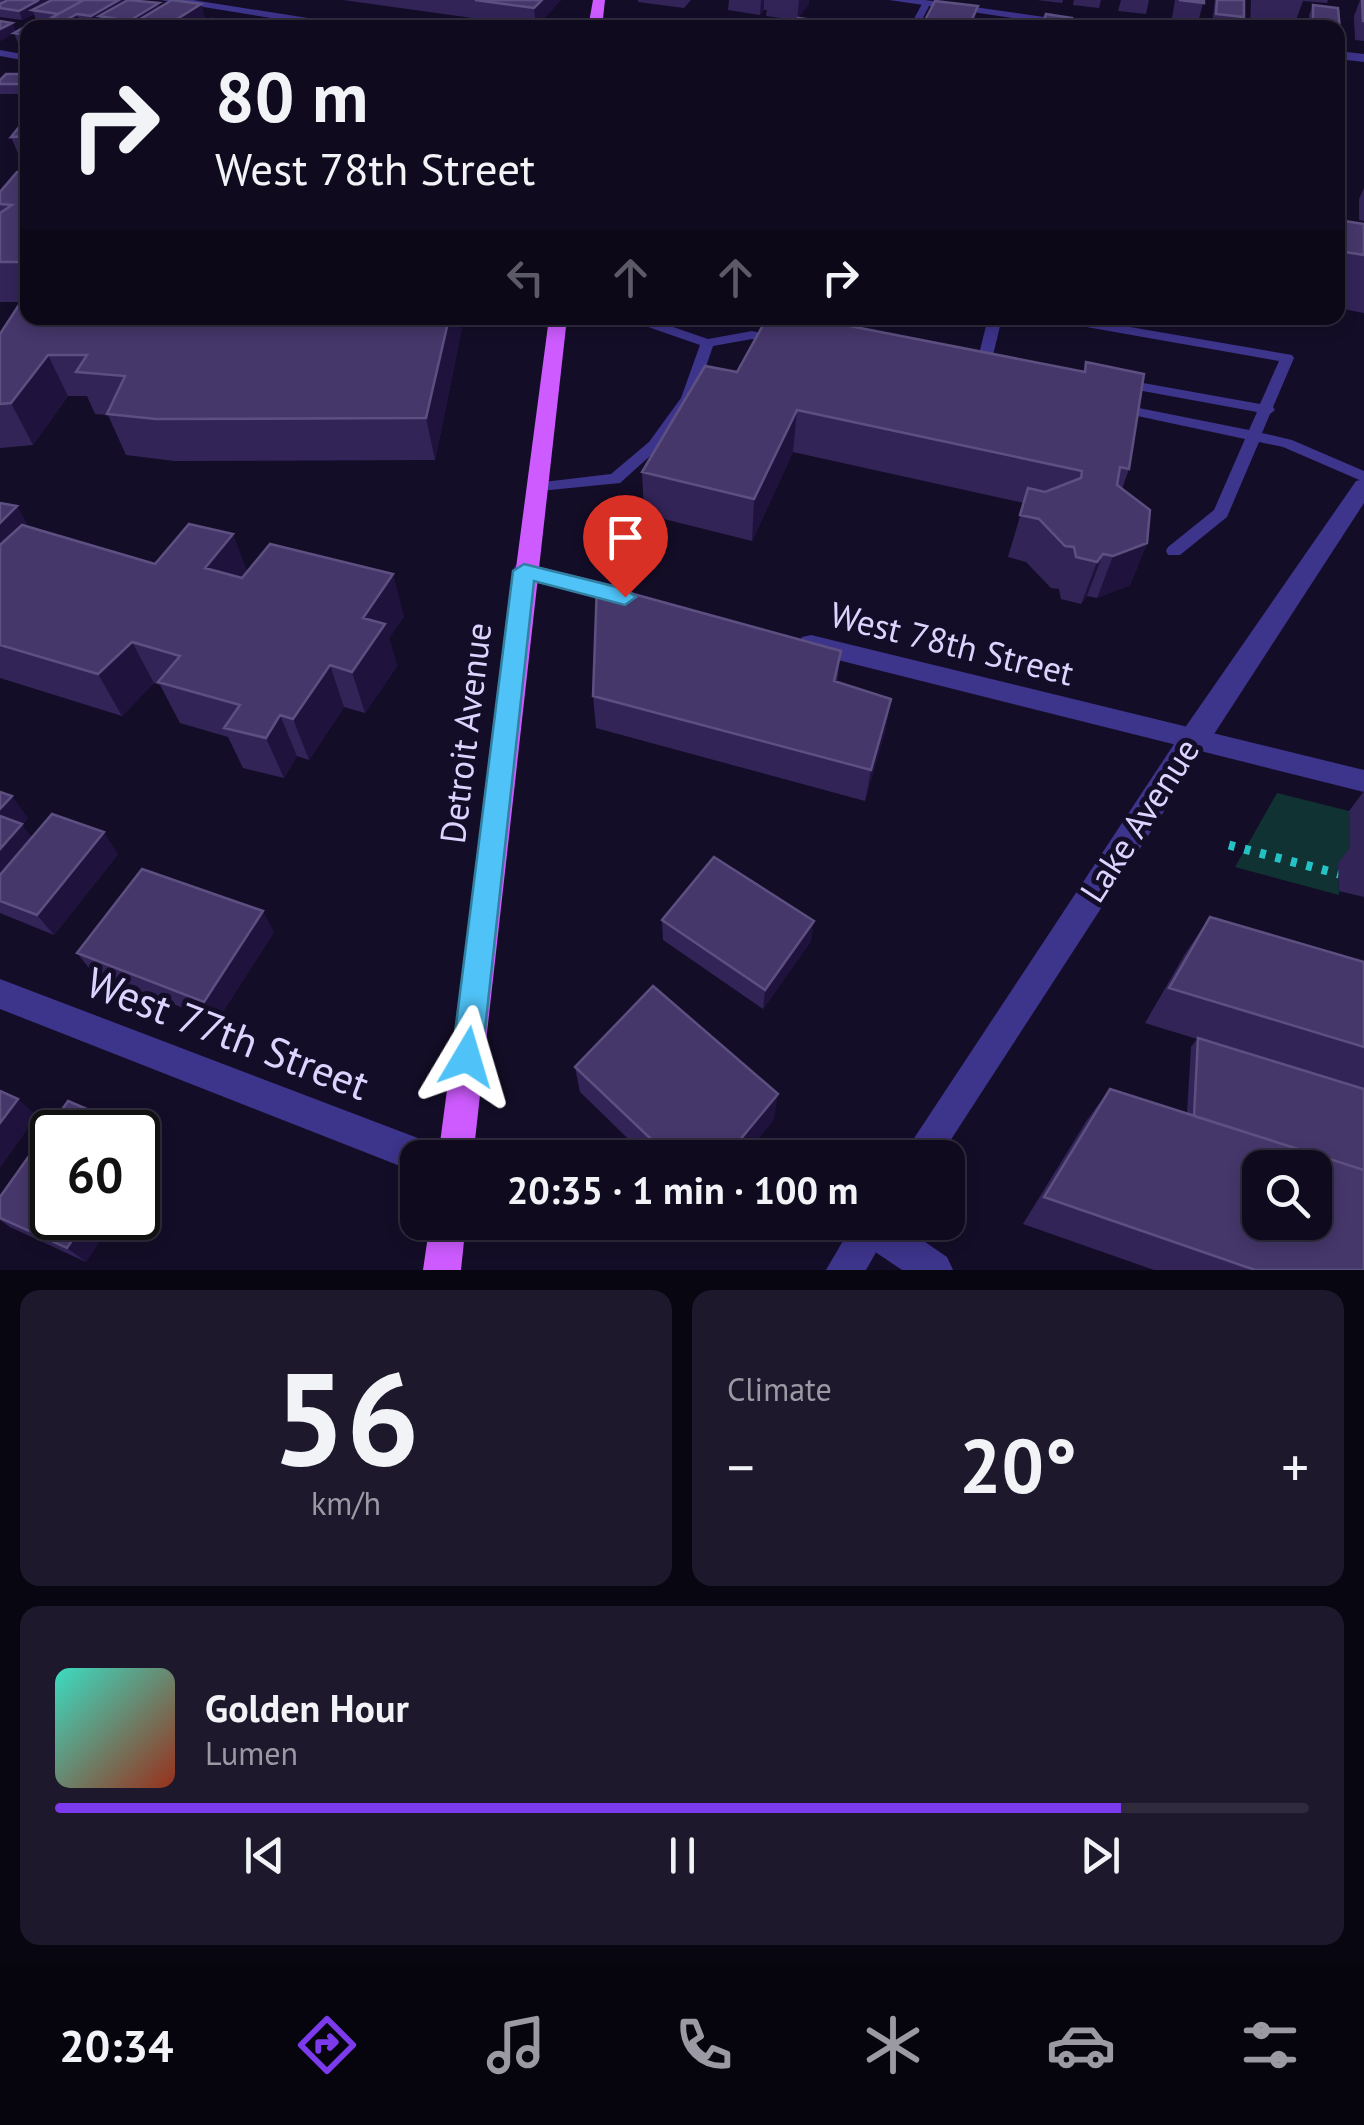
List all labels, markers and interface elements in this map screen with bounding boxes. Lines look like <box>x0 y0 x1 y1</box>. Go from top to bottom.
text: 80 m <box>215 51 368 141</box>
icon: right <box>50 60 180 190</box>
text: West 78th Street <box>215 139 535 197</box>
icon: left <box>498 250 553 305</box>
icon: ahead <box>603 250 658 305</box>
icon: ahead <box>708 250 763 305</box>
icon: right <box>813 250 868 305</box>
pin <box>583 495 668 598</box>
icon: arrive <box>598 510 653 565</box>
street label: West 78th Street <box>826 591 1079 695</box>
street label: Detroit Avenue <box>429 620 501 846</box>
street label: Lake Avenue <box>1069 729 1209 911</box>
street label: West 77th Street <box>79 954 377 1112</box>
position arrow <box>415 1005 519 1109</box>
speed limit sign: 60 <box>30 1110 160 1240</box>
map controls <box>1242 1150 1332 1240</box>
button: search <box>1242 1150 1332 1240</box>
text: 20:35 · 1 min · 100 m <box>507 1165 858 1214</box>
text: 56 <box>272 1333 420 1501</box>
text: Climate <box>727 1368 832 1410</box>
text: 20° <box>959 1417 1077 1514</box>
text: − <box>727 1431 755 1502</box>
text: + <box>1281 1431 1309 1502</box>
text: km/h <box>311 1482 381 1524</box>
text: Golden Hour <box>205 1683 409 1732</box>
text: Lumen <box>205 1732 298 1774</box>
icon: previous <box>237 1828 292 1883</box>
icon: pause <box>655 1828 710 1883</box>
icon: next <box>1073 1828 1128 1883</box>
icon: directions <box>292 2010 362 2080</box>
icon: music <box>481 2010 551 2080</box>
icon: phone <box>669 2010 739 2080</box>
icon: climate <box>858 2010 928 2080</box>
icon: car <box>1046 2010 1116 2080</box>
icon: filters <box>1235 2010 1305 2080</box>
text: 20:34 <box>59 2016 173 2074</box>

